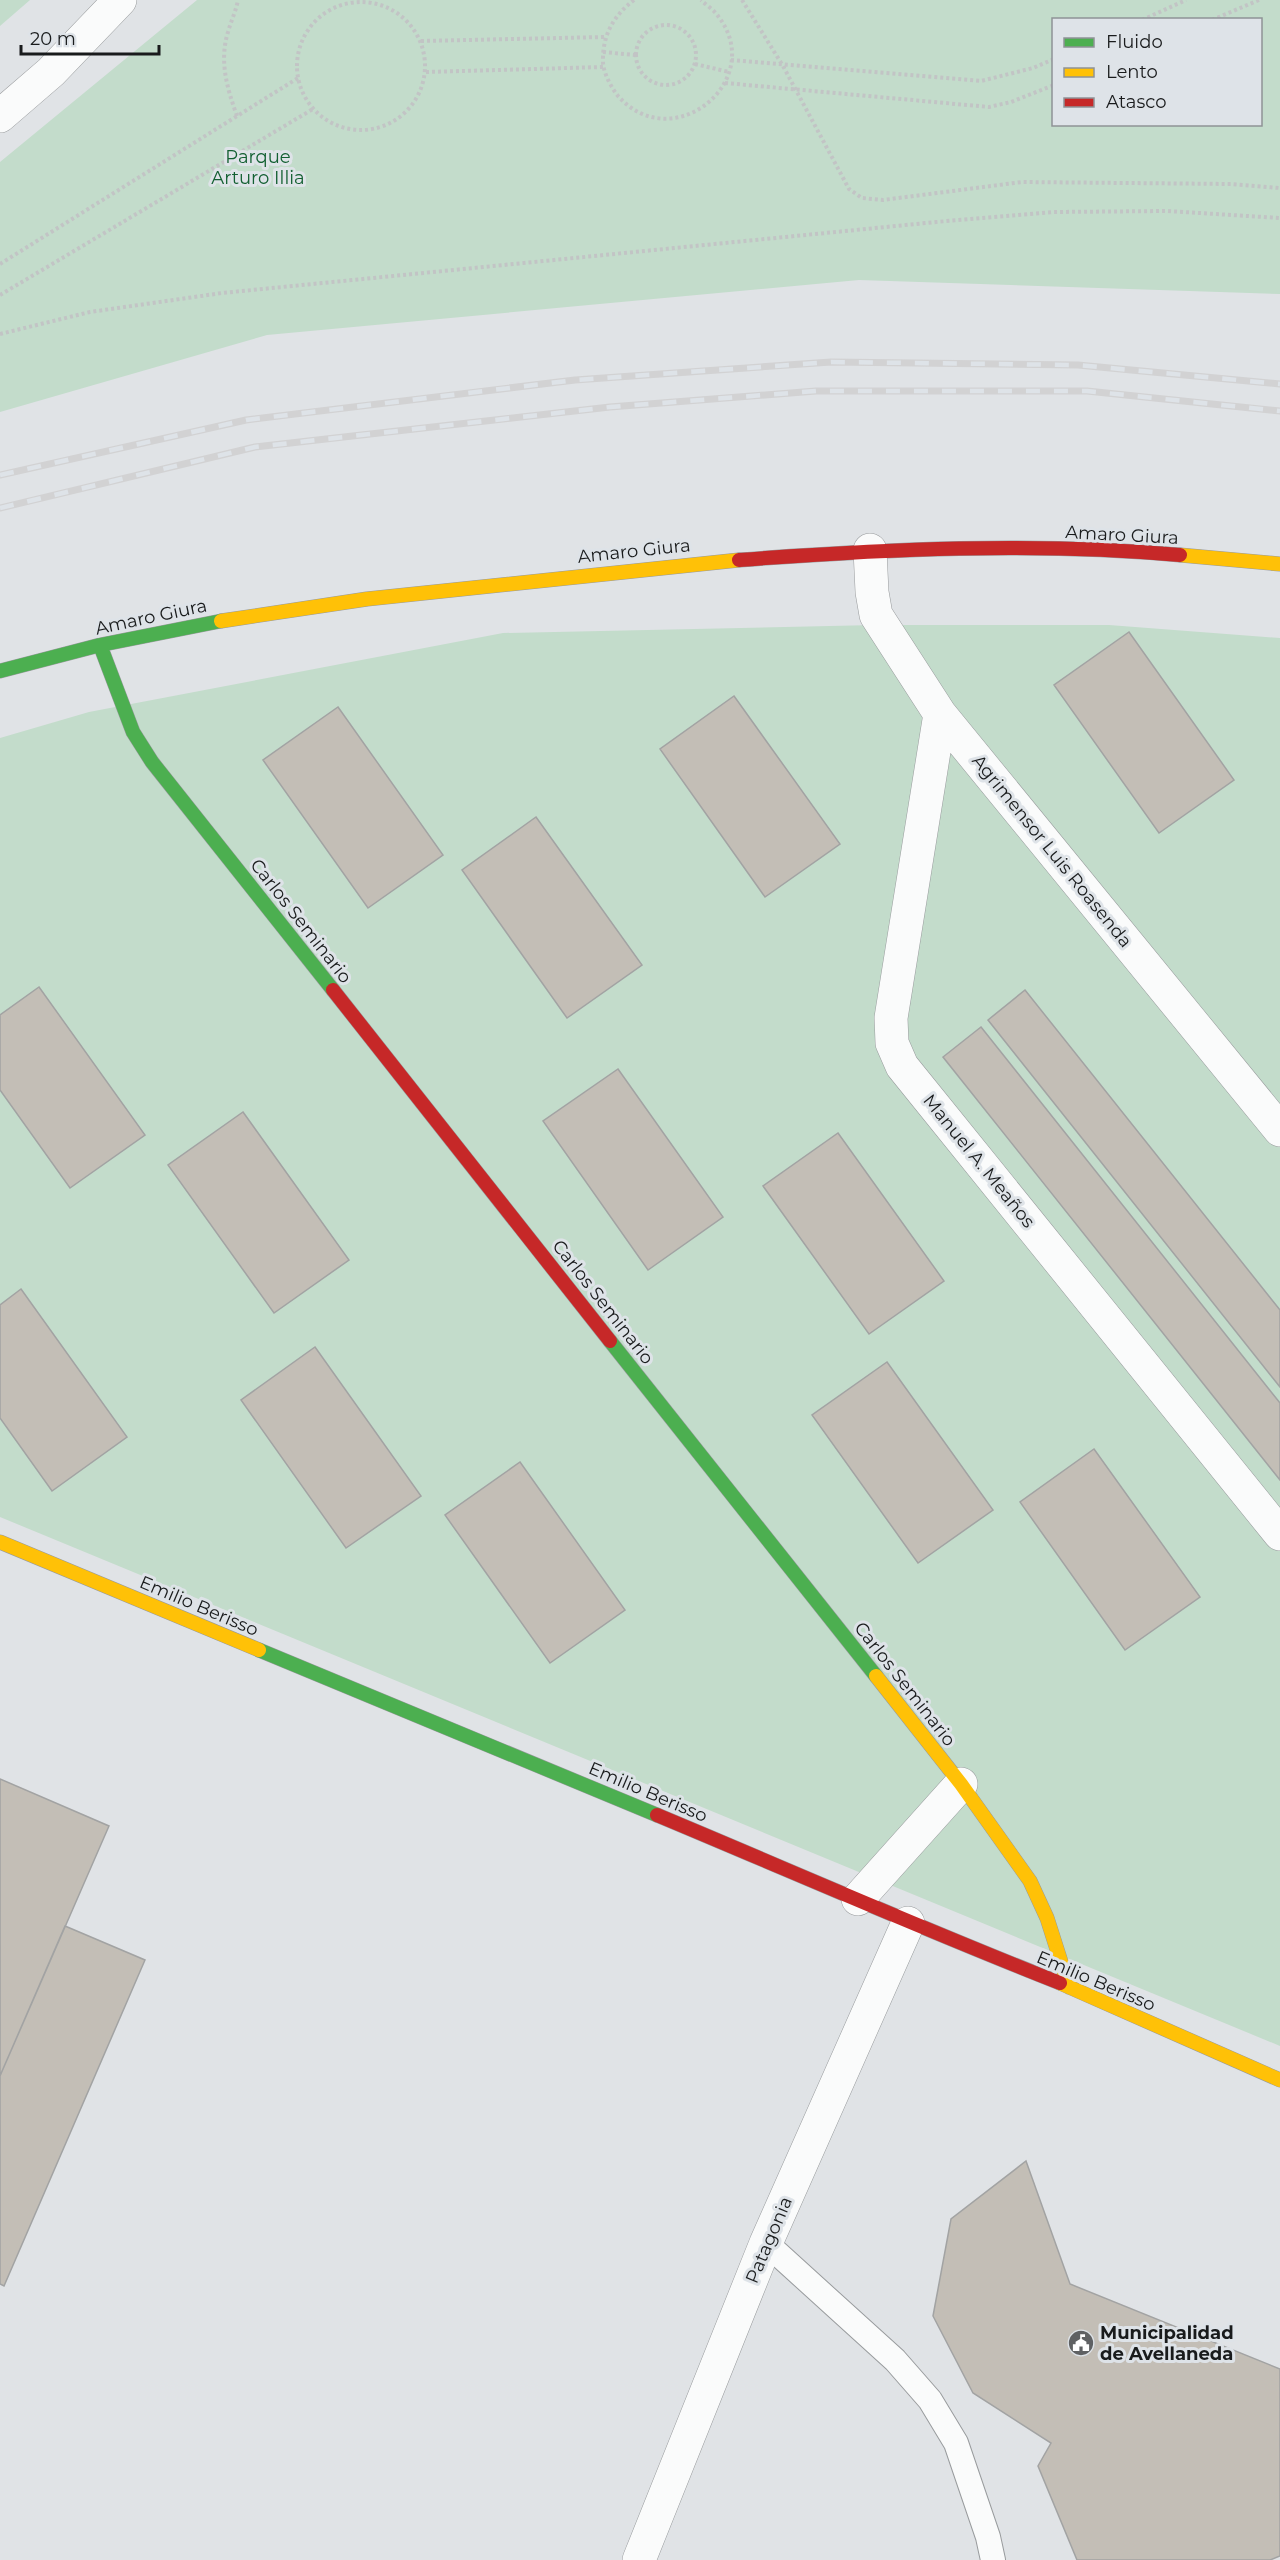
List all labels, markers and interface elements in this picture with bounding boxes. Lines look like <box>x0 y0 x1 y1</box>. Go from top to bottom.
scale bar <box>21 18 159 56</box>
legend <box>1052 18 1262 126</box>
text: 20 m <box>30 28 76 50</box>
text: Fluido <box>1106 31 1163 53</box>
text: Lento <box>1106 61 1158 83</box>
text: Atasco <box>1106 91 1166 113</box>
park label: Parque Arturo Illia <box>211 146 305 189</box>
street label: Amaro Giura <box>1065 521 1179 549</box>
street label: Amaro Giura <box>576 534 692 568</box>
street label: Amaro Giura <box>93 594 209 640</box>
street label: Agrimensor Luis Roasenda <box>967 750 1137 952</box>
street label: Carlos Seminario <box>246 854 356 988</box>
street label: Manuel A. Meaños <box>918 1090 1040 1232</box>
street label: Carlos Seminario <box>548 1235 658 1369</box>
street label: Emilio Berisso <box>136 1571 262 1641</box>
street label: Carlos Seminario <box>850 1617 960 1751</box>
street label: Emilio Berisso <box>585 1757 711 1827</box>
street label: Emilio Berisso <box>1033 1946 1159 2016</box>
street label: Patagonia <box>741 2193 797 2287</box>
place label: Municipalidad de Avellaneda <box>1100 2322 1234 2365</box>
public building icon: Municipalidad de Avellaneda <box>1066 2328 1096 2358</box>

